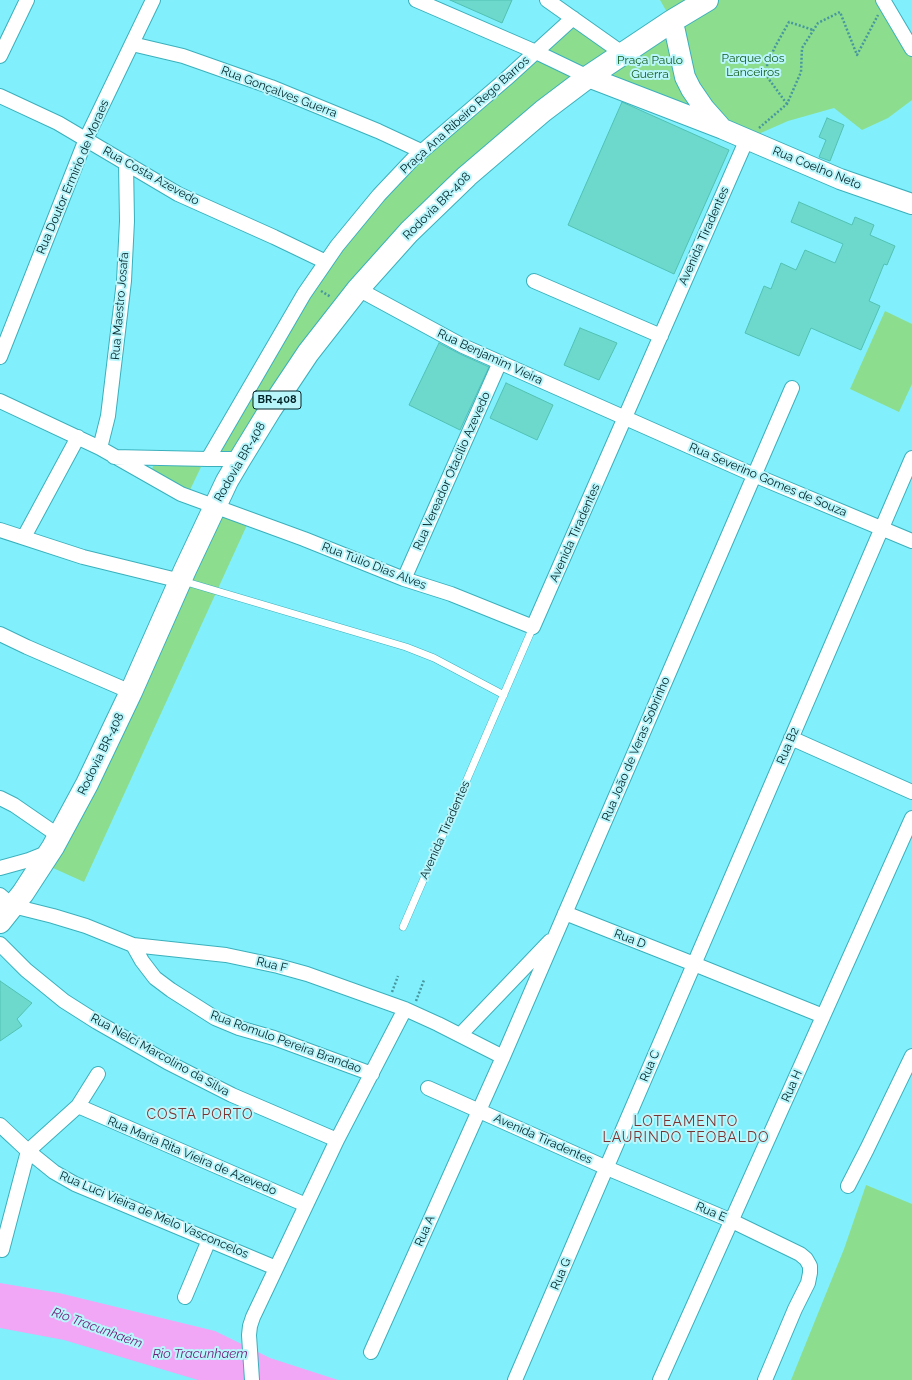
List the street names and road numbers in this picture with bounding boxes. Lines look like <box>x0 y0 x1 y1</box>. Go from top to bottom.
street label: Praça Ana Ribeiro Rego Barros <box>397 53 533 177</box>
street label: Rua Gonçalves Guerra <box>219 63 339 121</box>
street label: Rua Doutor Ermirio de Moraes <box>34 98 112 256</box>
street label: Rua Costa Azevedo <box>100 144 202 208</box>
street label: Rua Coelho Neto <box>770 144 864 192</box>
street label: Rodovia BR-408 <box>400 169 474 243</box>
street label: Avenida Tiradentes <box>676 184 732 288</box>
street label: Rua Maestro Josafa <box>108 252 132 360</box>
street label: Rua Benjamim Vieira <box>435 326 545 388</box>
street label: Rua Vereador Otacílio Azevedo <box>410 390 494 552</box>
road number: BR-408 <box>253 391 301 409</box>
street label: Rodovia BR-408 <box>211 420 269 504</box>
street label: Rua Severino Gomes de Souza <box>687 440 849 520</box>
street label: Avenida Tiradentes <box>547 481 603 585</box>
street label: Rua Túlio Dias Alves <box>320 539 428 593</box>
street label: Rua João de Veras Sobrinho <box>599 675 673 823</box>
street label: Rodovia BR-408 <box>75 711 127 797</box>
street label: Rua B2 <box>774 725 802 767</box>
street label: Avenida Tiradentes <box>417 778 473 882</box>
street label: Rua D <box>612 926 648 952</box>
street label: Rua F <box>255 954 289 976</box>
street label: Rua Romulo Pereira Brandao <box>209 1008 363 1076</box>
street label: Rua Nelci Marcolino da Silva <box>88 1011 232 1099</box>
street label: Rua C <box>637 1048 663 1084</box>
street label: Rua H <box>779 1068 805 1104</box>
street label: Avenida Tiradentes <box>491 1111 595 1167</box>
street label: Rua Maria Rita Vieira de Azevedo <box>105 1114 279 1198</box>
street label: Rua Luci Vieira de Melo Vasconcelos <box>57 1169 251 1261</box>
street label: Rua E <box>694 1199 728 1225</box>
street label: Rua A <box>412 1213 438 1249</box>
street label: Rua G <box>548 1256 574 1292</box>

